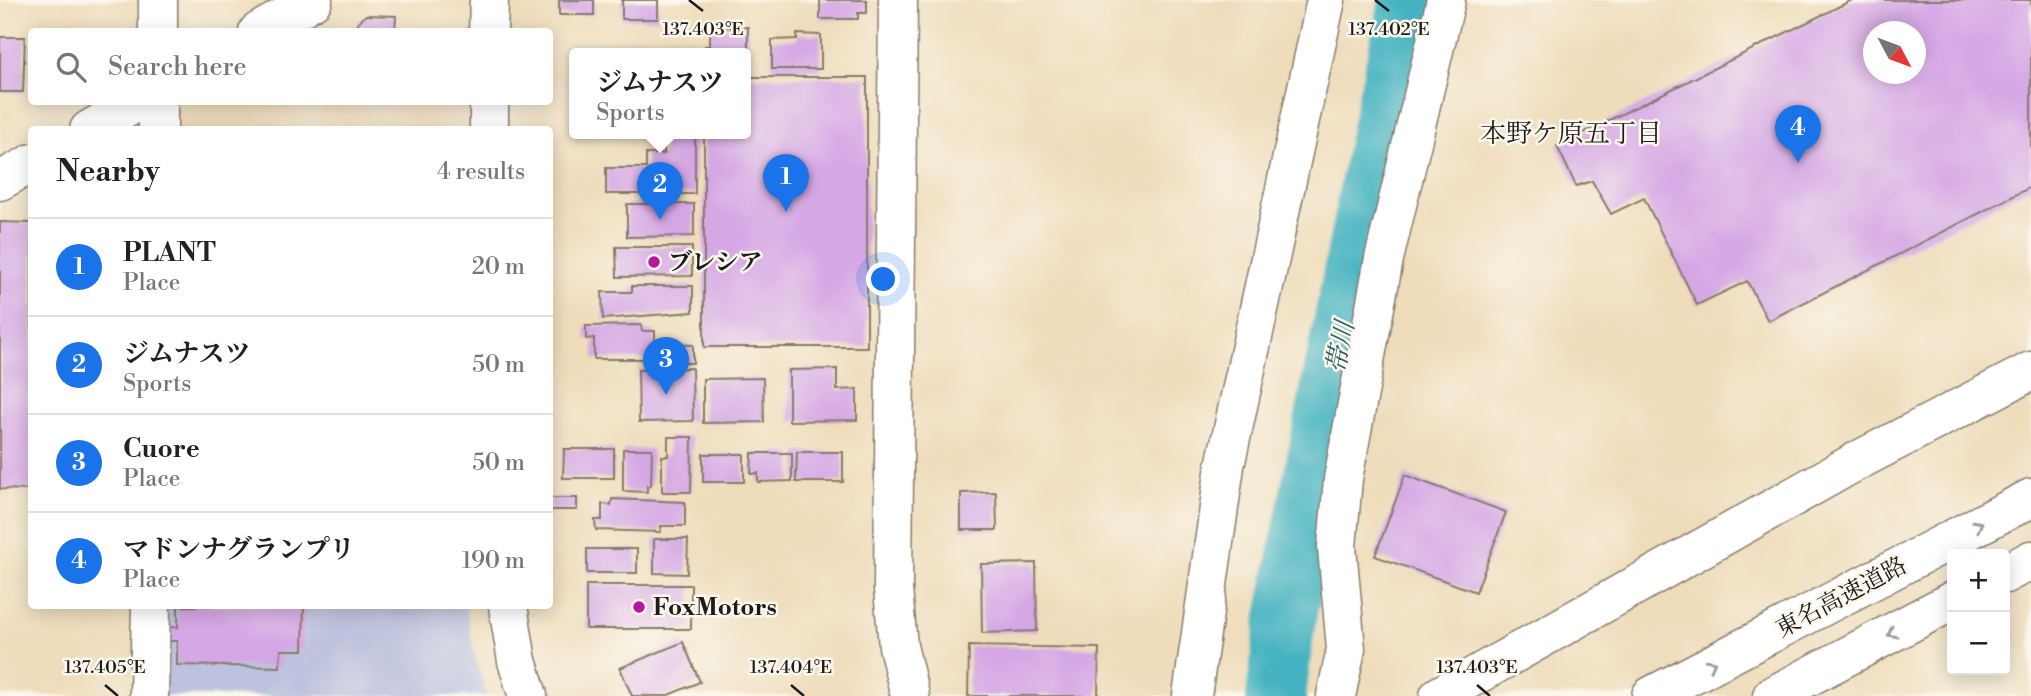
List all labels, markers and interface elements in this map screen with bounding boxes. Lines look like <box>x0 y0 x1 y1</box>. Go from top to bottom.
text: 137.403°E <box>662 18 744 41</box>
text: 137.402°E <box>1348 18 1430 41</box>
north arrow <box>1863 21 1926 84</box>
search box <box>28 28 553 105</box>
icon: search <box>52 48 90 86</box>
popup <box>569 48 751 139</box>
text: Search here <box>108 51 247 83</box>
text: ジムナスツ <box>596 67 724 99</box>
text: Sports <box>596 99 665 127</box>
pin: 4 <box>1775 105 1821 163</box>
district label: 本野ケ原五丁目 <box>1480 118 1662 150</box>
text: Nearby <box>56 153 160 191</box>
pin: 1 <box>763 154 809 212</box>
text: 4 results <box>437 158 525 186</box>
pin: 2 <box>637 162 683 220</box>
text: PLANT <box>123 237 216 269</box>
place label: ブレシア <box>668 248 762 278</box>
text: 1 <box>73 253 85 281</box>
text: 20 m <box>472 253 525 281</box>
marker: ブレシア <box>646 254 662 270</box>
your location <box>866 262 900 296</box>
text: Place <box>123 269 180 297</box>
water label: 帯川 <box>1320 316 1362 376</box>
pin: 3 <box>643 337 689 395</box>
text: ジムナスツ <box>123 338 250 370</box>
text: 2 <box>72 351 86 379</box>
text: 50 m <box>472 351 525 379</box>
text: Sports <box>123 370 191 398</box>
text: Cuore <box>123 433 200 465</box>
text: 3 <box>72 449 86 477</box>
text: 50 m <box>472 449 525 477</box>
text: Place <box>123 465 180 493</box>
one-way arrow <box>1971 520 1983 533</box>
text: マドンナグランプリ <box>123 534 355 566</box>
text: 4 <box>71 547 87 575</box>
text: 190 m <box>462 547 525 575</box>
map controls <box>1947 549 2010 675</box>
button: + <box>1947 549 2010 612</box>
street label: 東名高速道路 <box>1771 551 1912 645</box>
text: Place <box>123 566 180 594</box>
place label: FoxMotors <box>653 593 777 623</box>
marker: FoxMotors <box>631 599 647 615</box>
button: − <box>1947 612 2010 675</box>
one-way arrow <box>1887 625 1899 639</box>
text: 137.405°E <box>64 656 146 679</box>
text: 137.404°E <box>750 656 832 679</box>
text: 137.403°E <box>1436 656 1518 679</box>
one-way arrow <box>1704 659 1716 673</box>

